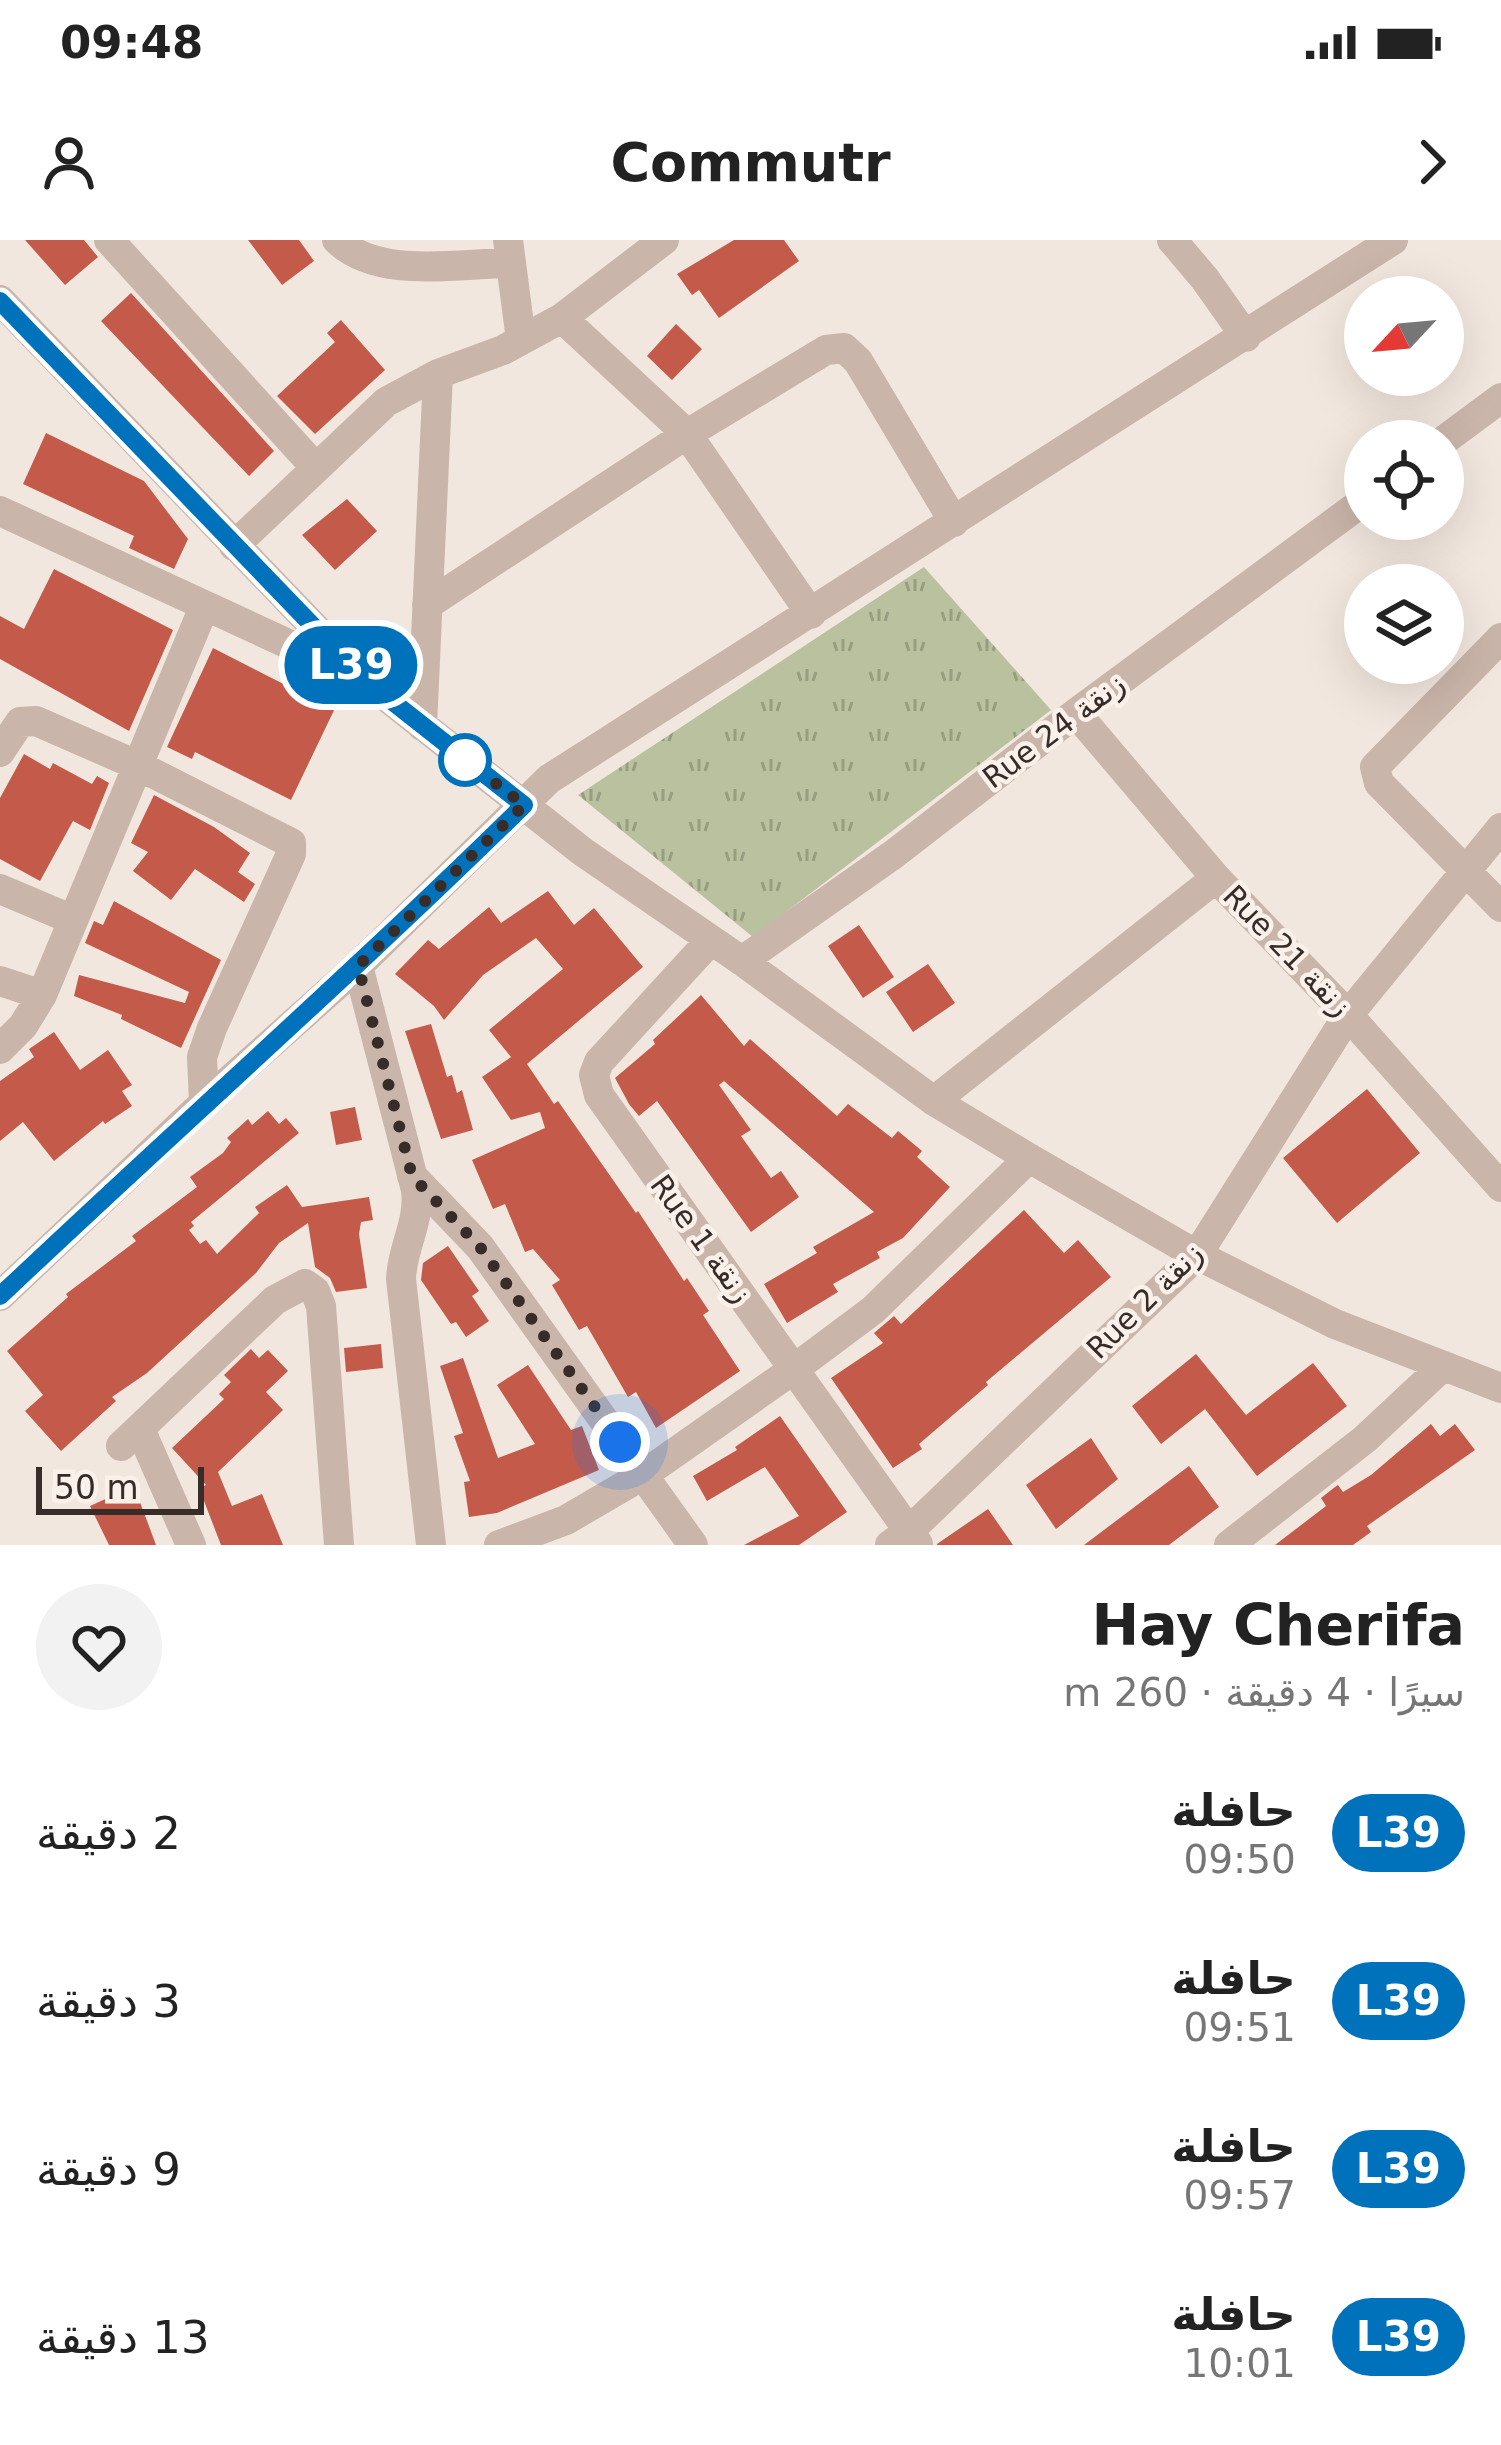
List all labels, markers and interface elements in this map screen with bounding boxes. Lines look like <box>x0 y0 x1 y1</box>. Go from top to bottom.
text: 09:48 <box>60 16 203 69</box>
icon: person <box>36 129 102 195</box>
icon: forward <box>1399 129 1465 195</box>
text: Commutr <box>610 131 891 194</box>
north arrow <box>1344 276 1464 396</box>
map controls <box>1344 276 1464 684</box>
button: locate <box>1344 420 1464 540</box>
button: layers <box>1344 564 1464 684</box>
line badge: L39 <box>282 626 420 704</box>
text: L39 <box>308 640 394 689</box>
street label: Rue 24 زنقة <box>976 666 1131 795</box>
unlabelled marker <box>440 735 490 785</box>
street label: Rue 21 زنقة <box>1216 878 1358 1023</box>
street label: Rue 1 زنقة <box>643 1168 759 1309</box>
street label: Rue 2 زنقة <box>1080 1236 1210 1366</box>
your location <box>590 1412 650 1472</box>
scale bar <box>36 1461 204 1514</box>
text: 50 m <box>54 1468 139 1507</box>
button: heart <box>36 1584 162 1710</box>
text: Hay Cherifa <box>1092 1592 1465 1658</box>
text: سيرًا · 4 دقيقة · 260 m <box>1063 1670 1465 1715</box>
text: حافلة <box>1171 1784 1296 1837</box>
text: 2 دقيقة <box>36 1807 181 1860</box>
text: L39 <box>1356 1808 1441 1857</box>
text: 09:50 <box>1183 1837 1296 1882</box>
text: حافلة <box>1171 1952 1296 2005</box>
text: 3 دقيقة <box>36 1975 181 2028</box>
text: L39 <box>1356 1976 1441 2025</box>
text: 09:51 <box>1183 2005 1296 2050</box>
text: حافلة <box>1171 2120 1296 2173</box>
text: 9 دقيقة <box>36 2143 181 2196</box>
text: L39 <box>1356 2144 1441 2193</box>
text: 09:57 <box>1183 2173 1296 2218</box>
text: حافلة <box>1171 2288 1296 2341</box>
text: 13 دقيقة <box>36 2311 210 2364</box>
text: L39 <box>1356 2312 1441 2361</box>
text: 10:01 <box>1183 2341 1296 2386</box>

